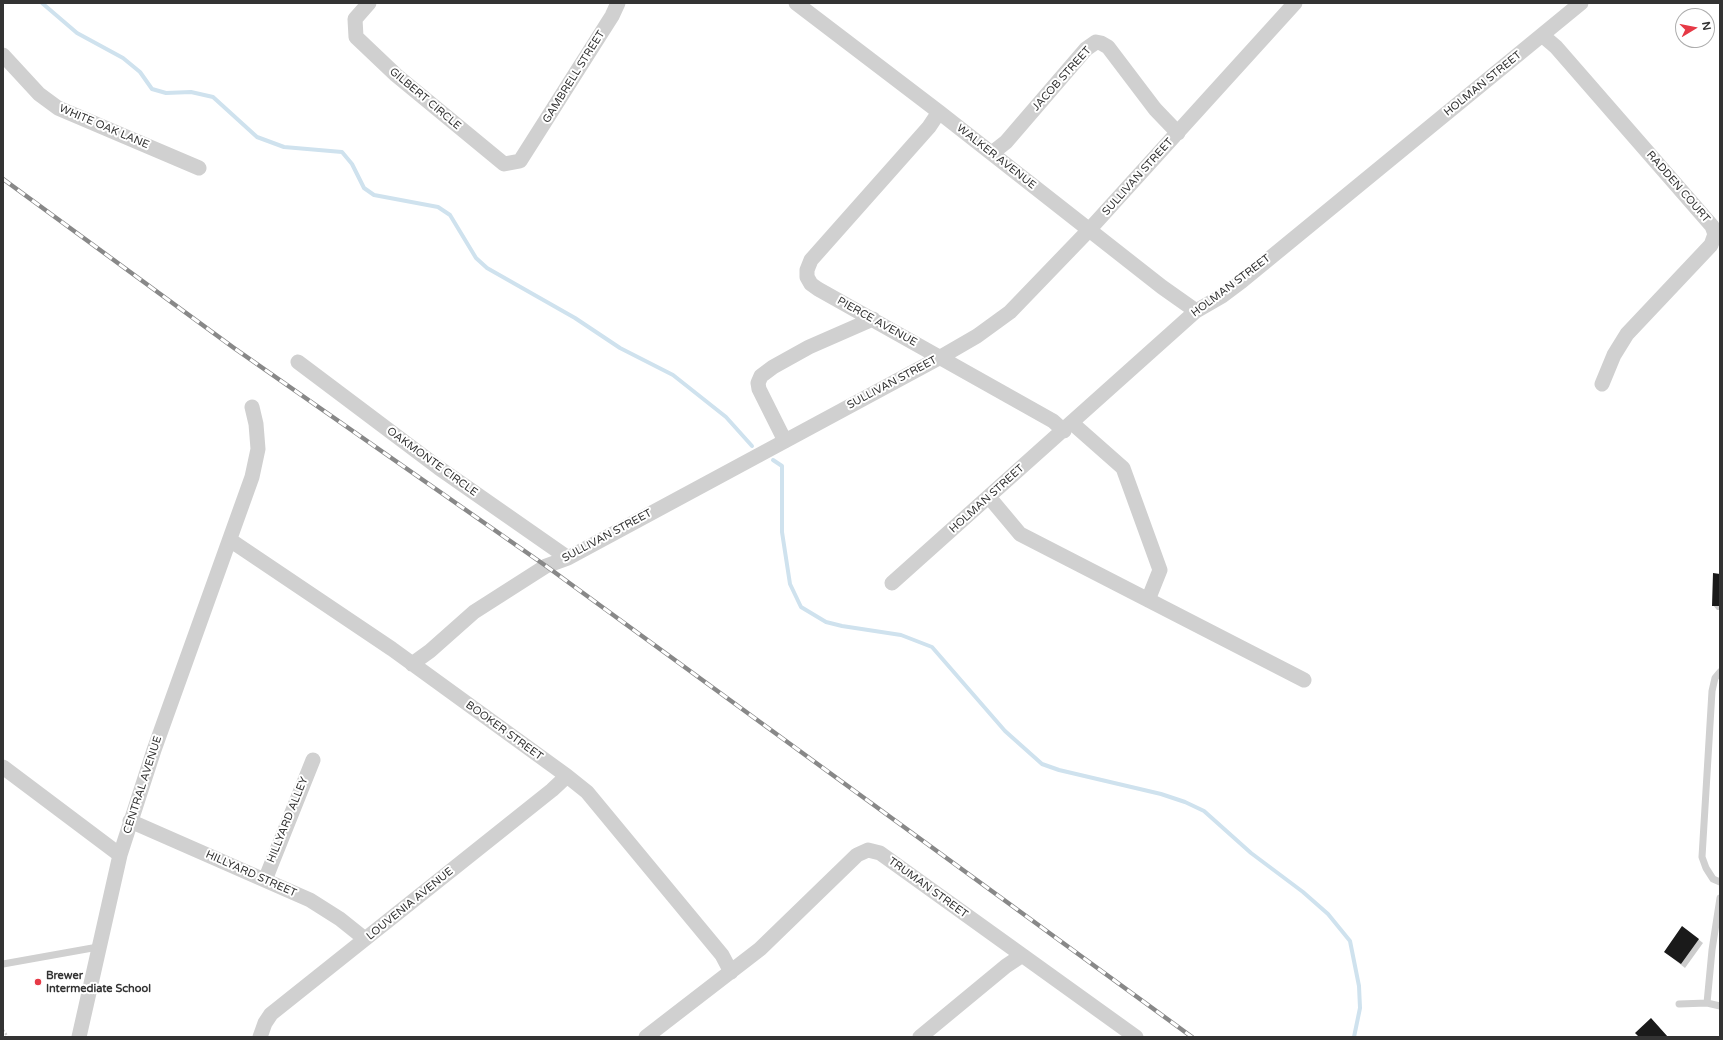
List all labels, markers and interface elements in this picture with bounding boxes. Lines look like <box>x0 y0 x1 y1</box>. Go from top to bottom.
north arrow <box>1675 8 1715 48</box>
text: N <box>1699 21 1713 31</box>
street label: GAMBRELL STREET <box>540 28 608 126</box>
street label: JACOB STREET <box>1030 44 1094 114</box>
street label: HOLMAN STREET <box>1442 49 1524 119</box>
street label: GILBERT CIRCLE <box>386 65 464 133</box>
street label: WHITE OAK LANE <box>57 102 151 152</box>
street label: WALKER AVENUE <box>954 122 1038 192</box>
street label: SULLIVAN STREET <box>1100 136 1176 218</box>
street label: RADDEN COURT <box>1643 149 1713 225</box>
street label: HOLMAN STREET <box>1189 252 1273 320</box>
street label: PIERCE AVENUE <box>835 295 919 349</box>
street label: SULLIVAN STREET <box>845 354 939 412</box>
street label: OAKMONTE CIRCLE <box>384 425 480 499</box>
street label: HOLMAN STREET <box>947 462 1027 536</box>
street label: SULLIVAN STREET <box>560 507 654 565</box>
street label: BOOKER STREET <box>463 699 545 763</box>
street label: CENTRAL AVENUE <box>121 734 165 836</box>
street label: HILLYARD ALLEY <box>265 775 311 865</box>
street label: HILLYARD STREET <box>203 848 299 900</box>
street label: TRUMAN STREET <box>886 855 970 921</box>
street label: LOUVENIA AVENUE <box>364 865 456 943</box>
place label: Brewer Intermediate School <box>46 969 151 995</box>
marker: Brewer Intermediate School <box>33 977 43 987</box>

